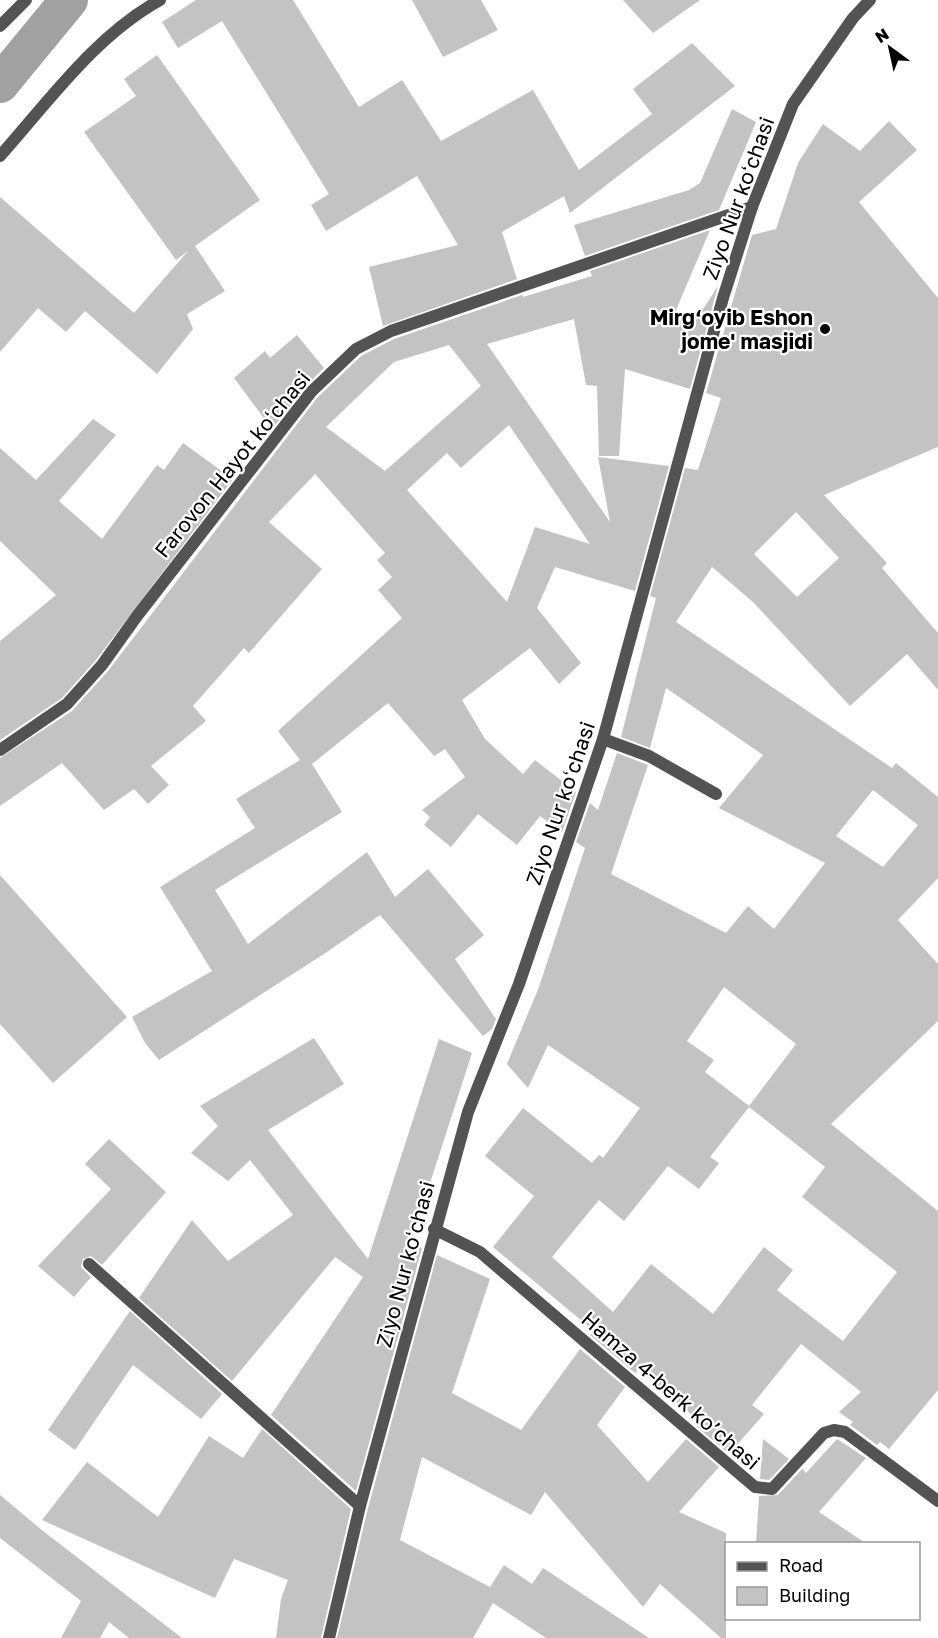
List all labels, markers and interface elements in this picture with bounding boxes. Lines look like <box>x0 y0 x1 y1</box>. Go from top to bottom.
north arrow <box>860 18 920 78</box>
text: N <box>871 24 892 47</box>
street label: Ziyo Nur koʻchasi <box>697 113 779 283</box>
place label: Mirg‘oyib Eshon jome' masjidi <box>650 304 813 354</box>
marker: Mirg‘oyib Eshon jome' masjidi <box>818 322 832 336</box>
street label: Farovon Hayot koʻchasi <box>149 365 315 563</box>
street label: Ziyo Nur koʻchasi <box>520 718 600 888</box>
street label: Ziyo Nur koʻchasi <box>370 1178 440 1350</box>
street label: Hamza 4-berk koʼchasi <box>576 1305 766 1475</box>
legend <box>725 1542 920 1620</box>
text: Road <box>779 1554 823 1576</box>
text: Building <box>779 1584 850 1606</box>

